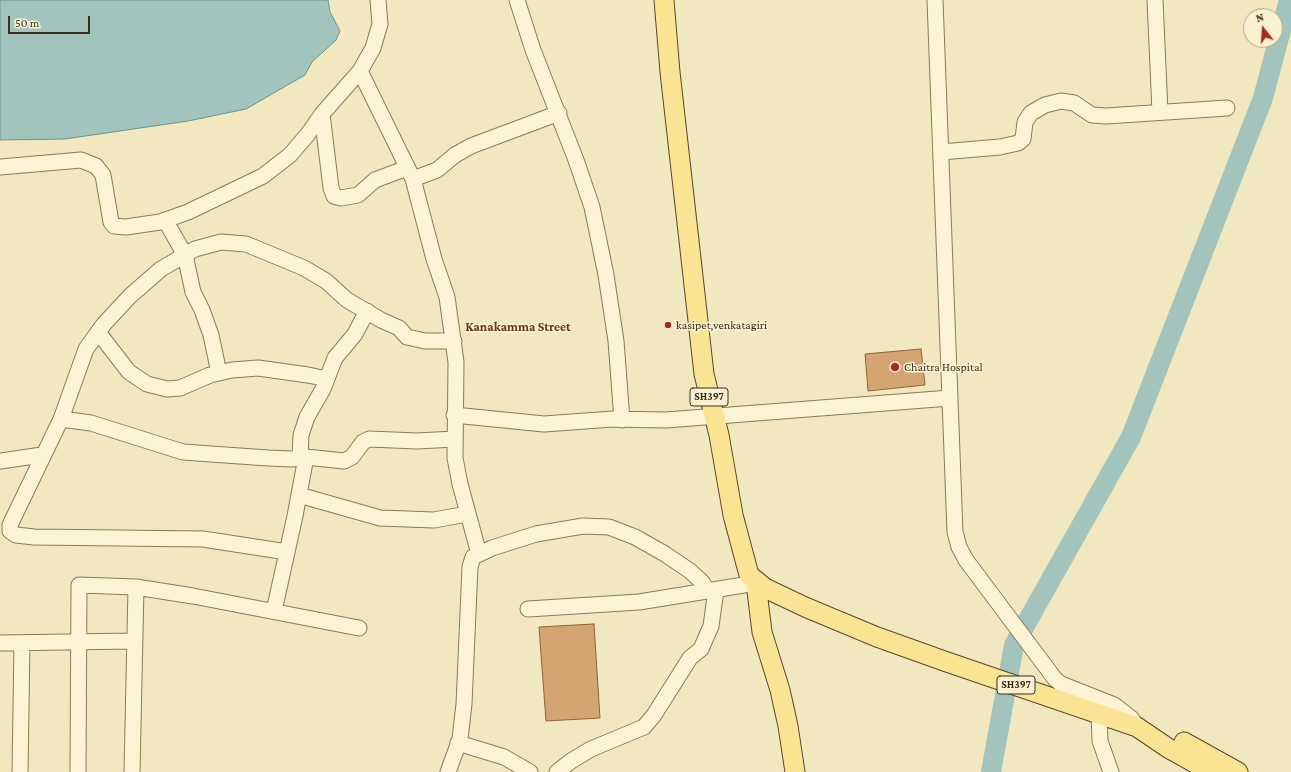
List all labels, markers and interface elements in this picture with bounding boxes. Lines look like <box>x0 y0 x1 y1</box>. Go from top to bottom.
scale bar <box>10 8 92 34</box>
north arrow <box>1243 8 1283 48</box>
text: N <box>1254 11 1265 24</box>
text: 50 m <box>15 16 39 30</box>
place label: kasipet,venkatagiri <box>676 318 767 332</box>
district label: Kanakamma Street <box>465 319 571 335</box>
marker: kasipet,venkatagiri <box>663 320 673 330</box>
place label: Chaitra Hospital <box>904 360 983 374</box>
marker: Chaitra Hospital <box>889 361 901 373</box>
road number: SH397 <box>690 388 728 406</box>
road number: SH397 <box>997 676 1035 694</box>

